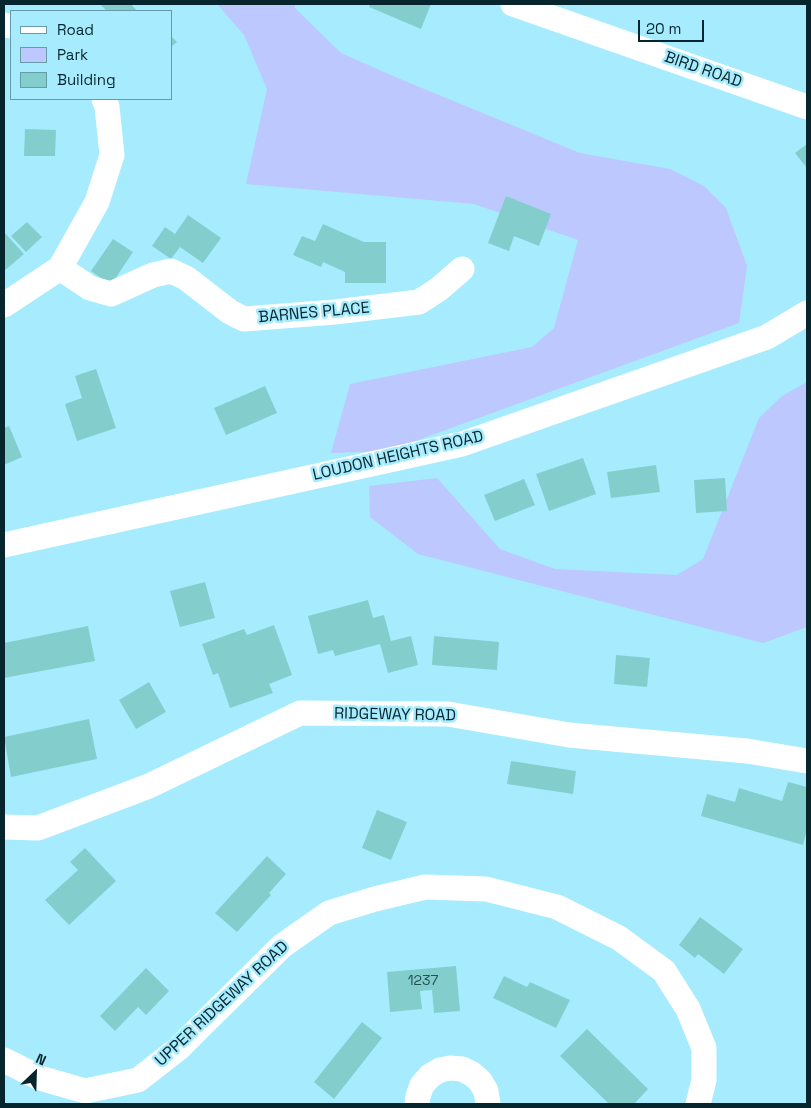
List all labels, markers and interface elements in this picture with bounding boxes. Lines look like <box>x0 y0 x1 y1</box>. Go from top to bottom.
legend <box>10 10 172 100</box>
scale bar <box>641 10 707 42</box>
text: 20 m <box>646 19 681 38</box>
text: Road <box>57 20 94 39</box>
text: Park <box>57 45 88 64</box>
street label: BIRD ROAD <box>662 48 744 92</box>
text: Building <box>57 70 116 89</box>
street label: BARNES PLACE <box>257 299 371 327</box>
street label: LOUDON HEIGHTS ROAD <box>311 427 485 485</box>
street label: RIDGEWAY ROAD <box>334 704 456 726</box>
street label: UPPER RIDGEWAY ROAD <box>151 937 293 1071</box>
house number: 1237 <box>408 973 438 989</box>
north arrow <box>10 1048 60 1098</box>
text: N <box>33 1049 49 1069</box>

